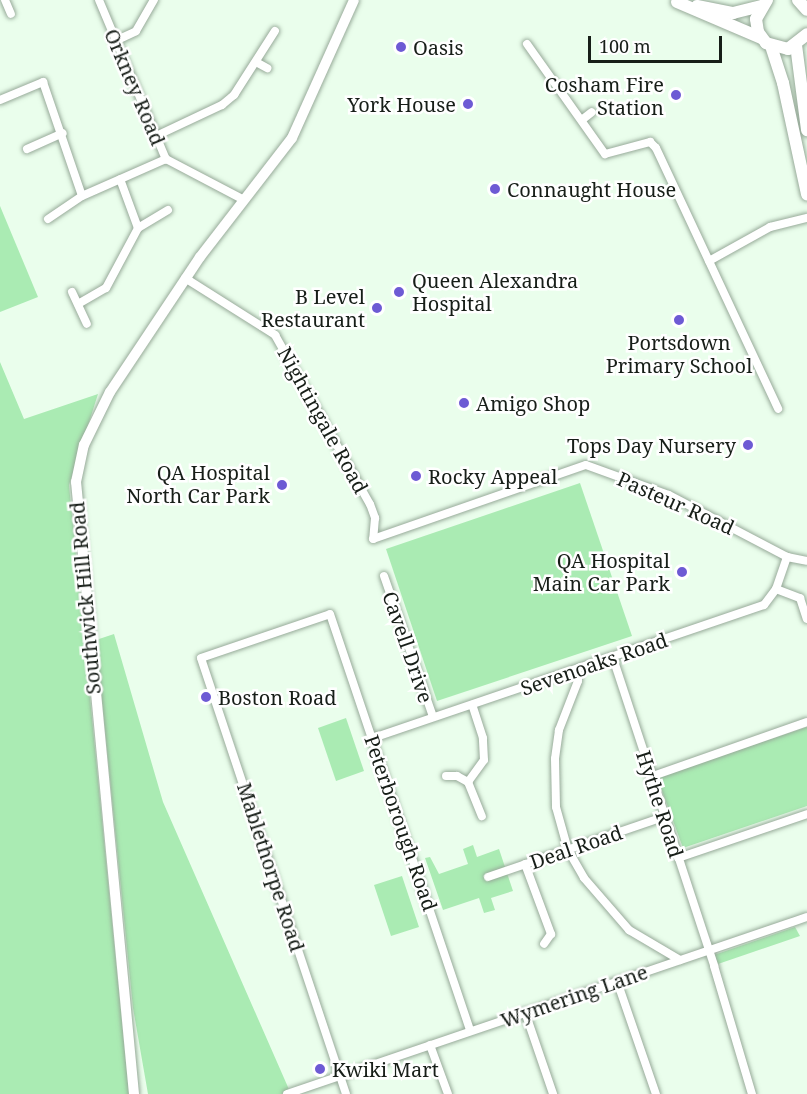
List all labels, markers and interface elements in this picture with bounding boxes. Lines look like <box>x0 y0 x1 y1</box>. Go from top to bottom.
scale bar <box>591 24 724 62</box>
street label: Orkney Road <box>100 25 170 149</box>
text: 100 m <box>599 34 651 58</box>
place label: Oasis <box>413 35 464 59</box>
marker: Oasis <box>394 40 408 54</box>
place label: Cosham Fire Station <box>545 72 664 119</box>
marker: Cosham Fire Station <box>669 88 683 102</box>
place label: York House <box>347 92 456 116</box>
marker: York House <box>461 97 475 111</box>
place label: Connaught House <box>507 177 676 201</box>
marker: Connaught House <box>488 182 502 196</box>
place label: Queen Alexandra Hospital <box>412 268 578 315</box>
marker: Queen Alexandra Hospital <box>390 283 408 301</box>
place label: B Level Restaurant <box>261 284 365 331</box>
marker: B Level Restaurant <box>370 301 384 315</box>
marker: Portsdown Primary School <box>672 313 686 327</box>
place label: Portsdown Primary School <box>606 330 752 377</box>
street label: Nightingale Road <box>273 343 373 497</box>
place label: Amigo Shop <box>476 391 590 415</box>
marker: Amigo Shop <box>457 396 471 410</box>
place label: Tops Day Nursery <box>567 433 736 457</box>
marker: Tops Day Nursery <box>741 438 755 452</box>
place label: QA Hospital North Car Park <box>126 461 270 508</box>
place label: Rocky Appeal <box>428 464 558 488</box>
street label: Pasteur Road <box>614 466 738 540</box>
marker: Rocky Appeal <box>409 469 423 483</box>
marker: QA Hospital North Car Park <box>275 478 289 492</box>
street label: Southwick Hill Road <box>65 501 105 695</box>
place label: QA Hospital Main Car Park <box>533 548 670 595</box>
marker: QA Hospital Main Car Park <box>675 565 689 579</box>
street label: Cavell Drive <box>378 588 438 706</box>
street label: Sevenoaks Road <box>517 628 671 700</box>
place label: Boston Road <box>218 685 337 709</box>
marker: Boston Road <box>199 690 213 704</box>
street label: Peterborough Road <box>360 732 442 914</box>
street label: Hythe Road <box>631 748 689 860</box>
street label: Mablethorpe Road <box>232 779 310 955</box>
street label: Deal Road <box>527 820 625 874</box>
street label: Wymering Lane <box>497 960 651 1032</box>
place label: Kwiki Mart <box>332 1057 439 1081</box>
marker: Kwiki Mart <box>313 1062 327 1076</box>

